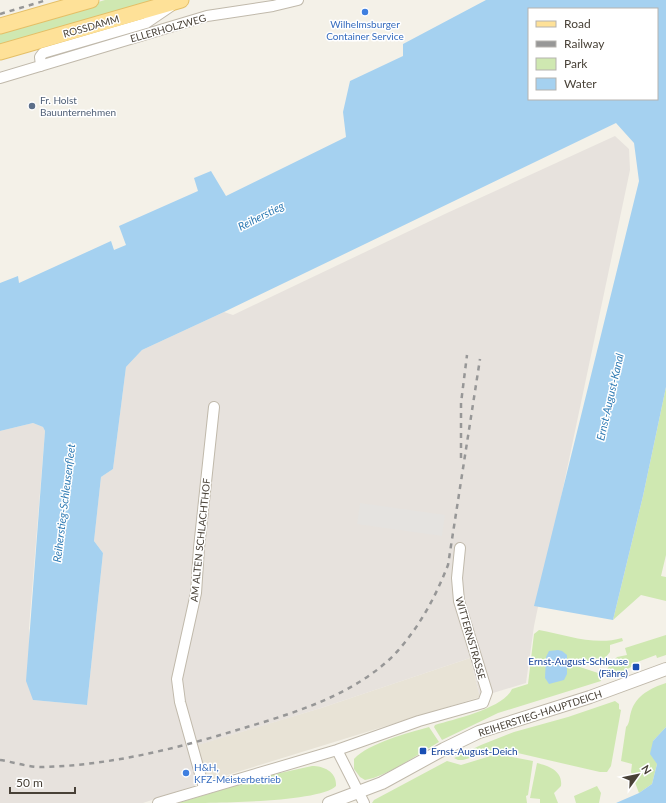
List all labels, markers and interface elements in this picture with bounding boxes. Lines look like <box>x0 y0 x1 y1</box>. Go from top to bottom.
marker: Wilhelmsburger Container Service <box>360 7 370 17</box>
legend <box>528 8 658 100</box>
street label: ELLERHOLZWEG <box>129 11 207 45</box>
street label: ROSSDAMM <box>62 12 120 40</box>
text: Road <box>564 16 591 31</box>
place label: Wilhelmsburger Container Service <box>326 18 404 42</box>
text: Railway <box>564 36 605 51</box>
text: Park <box>564 56 588 71</box>
text: Water <box>564 76 597 91</box>
place label: Fr. Holst Bauunternehmen <box>40 94 116 118</box>
marker: Fr. Holst Bauunternehmen <box>27 101 37 111</box>
water label: Reiherstieg <box>236 198 287 233</box>
water label: Ernst-August-Kanal <box>593 352 626 442</box>
water label: Reiherstieg-Schleusenfleet <box>50 443 77 563</box>
street label: AM ALTEN SCHLACHTHOF <box>188 477 212 602</box>
street label: WITTERNSTRASSE <box>453 595 489 681</box>
place label: Ernst-August-Schleuse (Fähre) <box>528 655 628 679</box>
marker: Ernst-August-Schleuse (Fähre) <box>631 662 641 672</box>
street label: REIHERSTIEG-HAUPTDEICH <box>477 687 603 739</box>
place label: Ernst-August-Deich <box>431 745 518 757</box>
marker: Ernst-August-Deich <box>418 746 428 756</box>
north arrow <box>618 755 658 795</box>
place label: H&H, KFZ-Meisterbetrieb <box>194 761 281 785</box>
text: N <box>639 762 655 776</box>
marker: H&H, KFZ-Meisterbetrieb <box>181 768 191 778</box>
scale bar <box>10 769 75 795</box>
text: 50 m <box>16 775 43 790</box>

